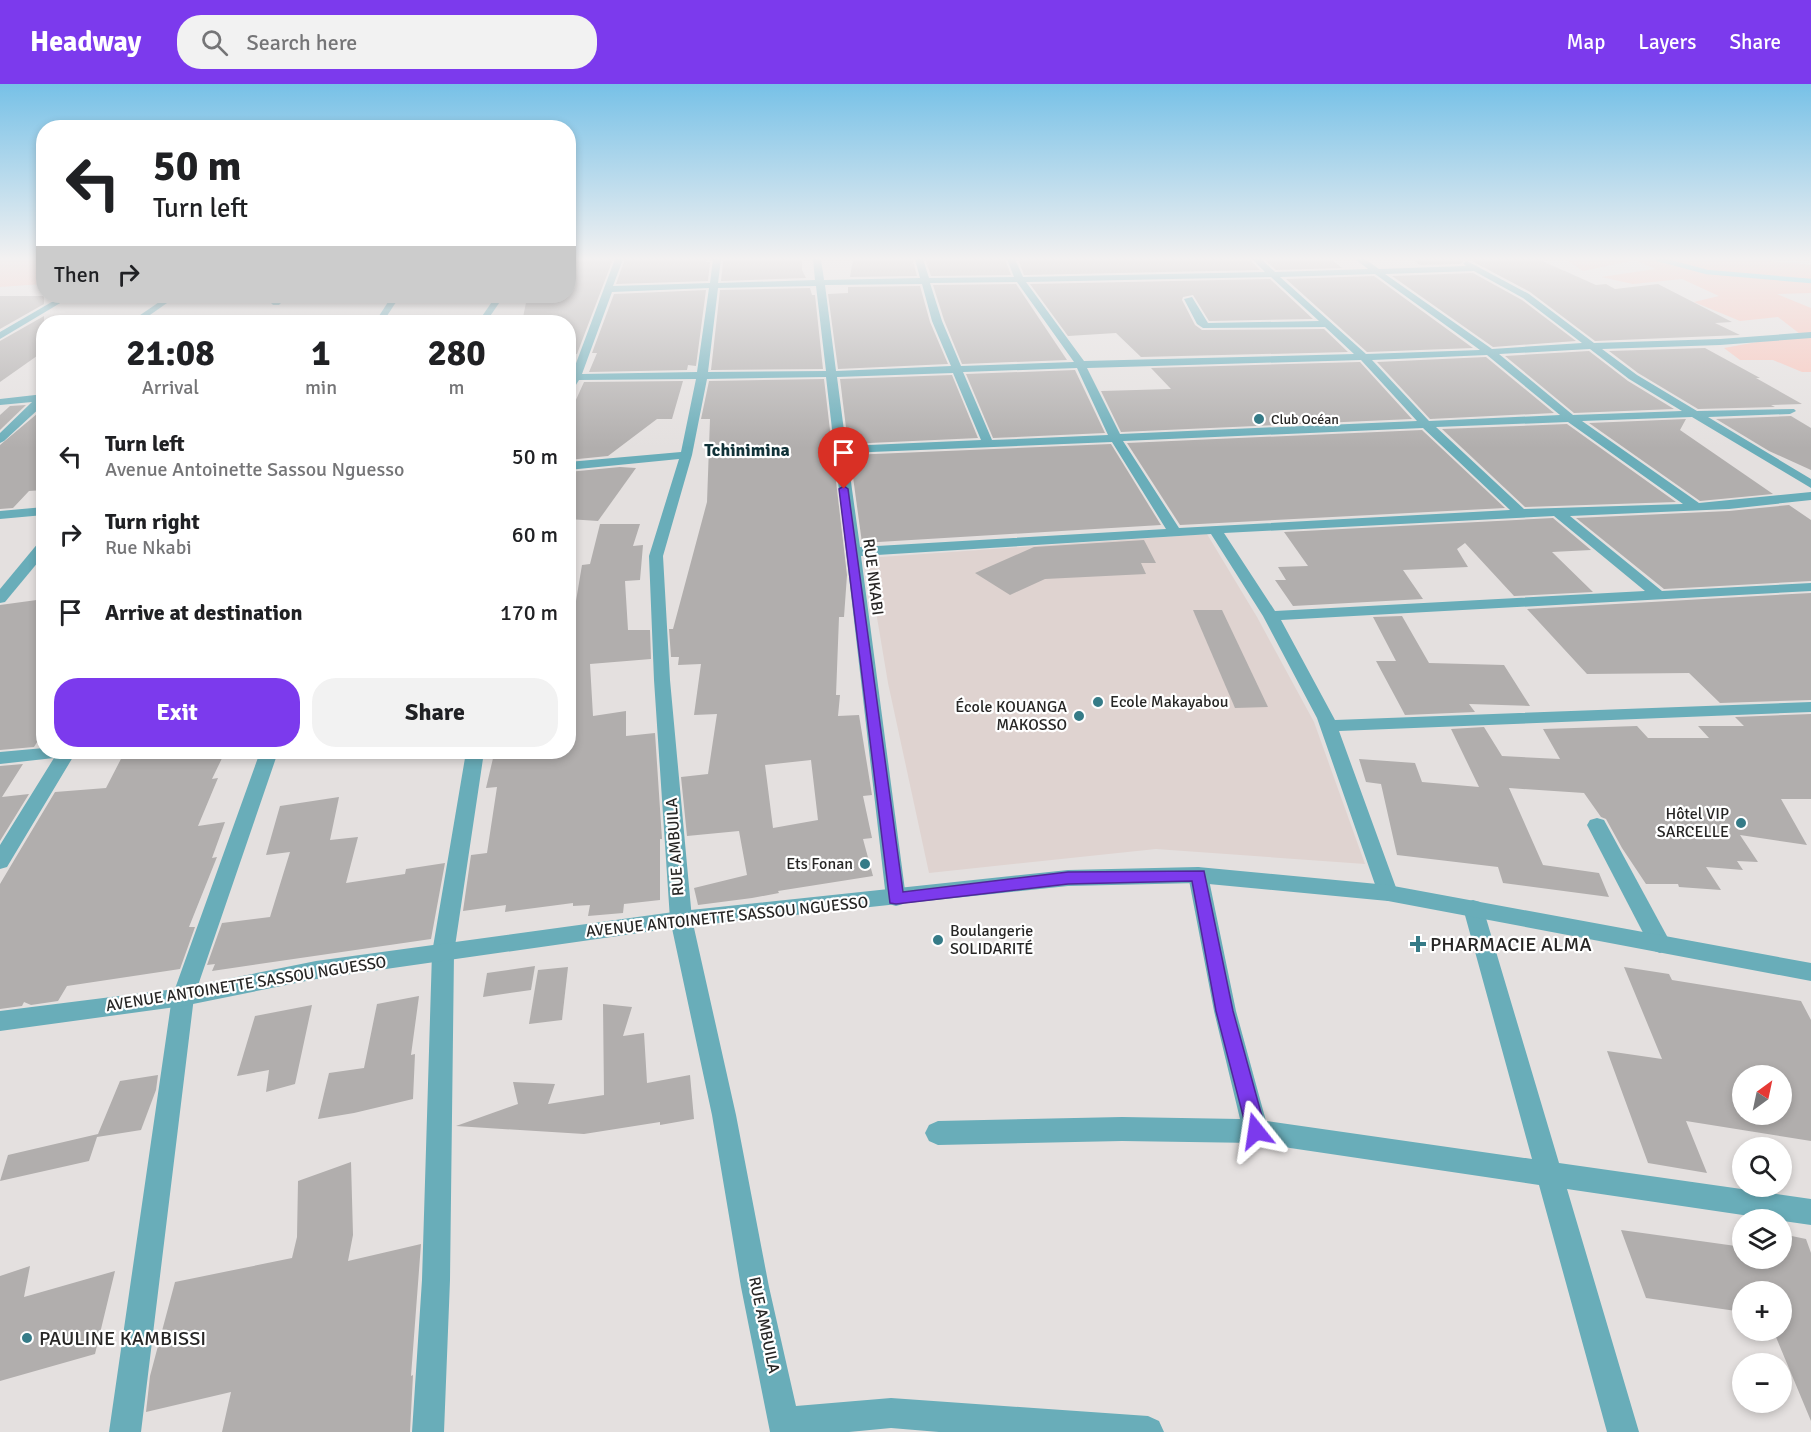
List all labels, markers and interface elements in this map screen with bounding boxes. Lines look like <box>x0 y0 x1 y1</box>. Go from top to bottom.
search box <box>177 15 597 69</box>
text: Headway <box>30 25 141 59</box>
icon: search <box>198 26 231 59</box>
text: Search here <box>246 29 357 56</box>
text: Map <box>1567 29 1605 55</box>
text: Layers <box>1638 29 1696 55</box>
text: Share <box>1729 29 1781 55</box>
text: 50 m <box>153 141 242 192</box>
icon: left <box>54 144 132 222</box>
text: Turn left <box>153 192 248 225</box>
icon: right <box>112 258 145 291</box>
text: Then <box>54 261 100 288</box>
text: 21:08 <box>126 331 215 376</box>
text: 1 <box>311 331 331 376</box>
text: 280 <box>427 331 486 376</box>
text: Arrival <box>142 375 199 400</box>
text: min <box>305 375 337 400</box>
text: m <box>449 375 465 400</box>
place label: Club Océan <box>1271 411 1339 428</box>
marker: Club Océan <box>1252 412 1266 426</box>
pin <box>818 427 869 489</box>
text: Turn left <box>105 430 185 457</box>
icon: arrive <box>827 436 860 469</box>
district label: Tchinimina <box>704 439 790 461</box>
icon: left <box>54 440 87 473</box>
text: 50 m <box>512 443 558 470</box>
text: Avenue Antoinette Sassou Nguesso <box>105 457 404 482</box>
text: Turn right <box>105 508 200 535</box>
icon: right <box>54 518 87 551</box>
text: 60 m <box>512 521 558 548</box>
text: Rue Nkabi <box>105 535 192 560</box>
street label: RUE NKABI <box>858 537 888 617</box>
icon: arrive <box>54 596 87 629</box>
text: Arrive at destination <box>105 599 302 626</box>
text: 170 m <box>500 599 558 626</box>
button: Exit <box>54 678 300 747</box>
button: Share <box>312 678 558 747</box>
place label: Ecole Makayabou <box>1110 692 1229 712</box>
marker: Ecole Makayabou <box>1091 695 1105 709</box>
place label: École KOUANGA MAKOSSO <box>955 697 1067 735</box>
marker: École KOUANGA MAKOSSO <box>1072 709 1086 723</box>
street label: RUE AMBUILA <box>662 797 688 897</box>
place label: Hôtel VIP SARCELLE <box>1657 804 1729 842</box>
marker: Hôtel VIP SARCELLE <box>1734 816 1748 830</box>
place label: Ets Fonan <box>786 854 853 874</box>
marker: Ets Fonan <box>858 857 872 871</box>
street label: AVENUE ANTOINETTE SASSOU NGUESSO <box>585 892 869 942</box>
place label: Boulangerie SOLIDARITÉ <box>950 921 1033 959</box>
place label: PHARMACIE ALMA <box>1430 932 1592 957</box>
marker: Boulangerie SOLIDARITÉ <box>931 933 945 947</box>
marker: PHARMACIE ALMA <box>1411 937 1425 951</box>
street label: AVENUE ANTOINETTE SASSOU NGUESSO <box>104 952 388 1016</box>
north arrow <box>1732 1065 1792 1125</box>
map controls <box>1732 1065 1792 1413</box>
position arrow <box>1224 1099 1288 1163</box>
button: search <box>1732 1137 1792 1197</box>
button: layers <box>1732 1209 1792 1269</box>
street label: RUE AMBUILA <box>744 1275 784 1375</box>
button: + <box>1732 1281 1792 1341</box>
place label: PAULINE KAMBISSI <box>39 1326 206 1351</box>
marker: PAULINE KAMBISSI <box>20 1331 34 1345</box>
button: − <box>1732 1353 1792 1413</box>

